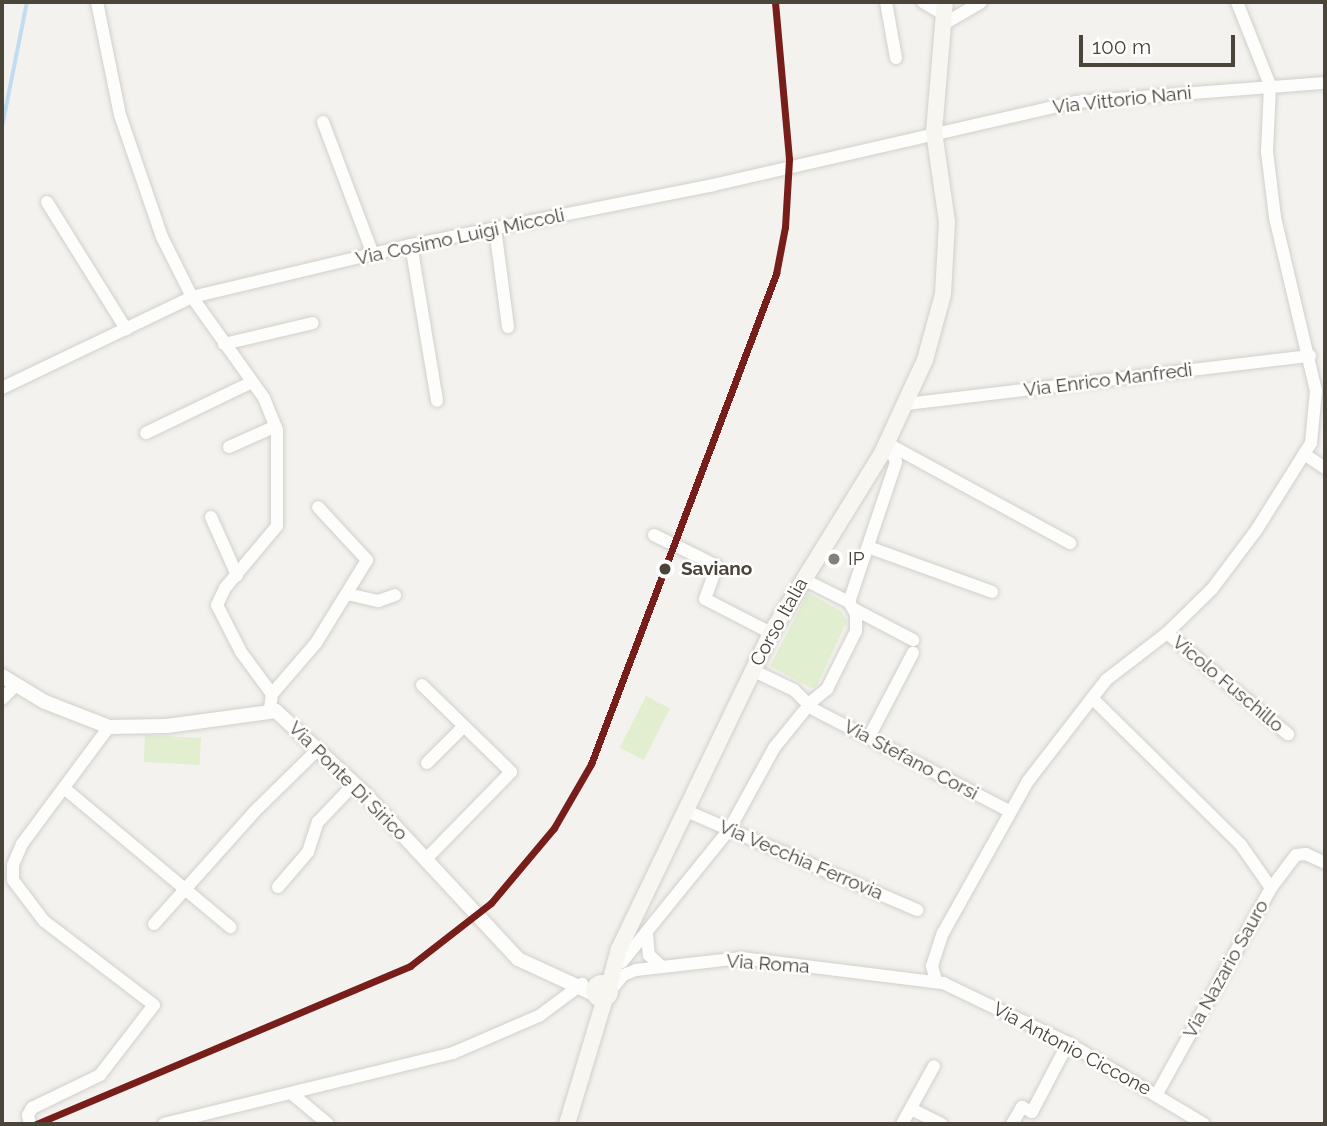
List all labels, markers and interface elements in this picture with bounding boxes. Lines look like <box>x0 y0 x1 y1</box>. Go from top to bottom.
scale bar <box>1082 21 1238 65</box>
text: 100 m <box>1092 34 1151 59</box>
street label: Via Vittorio Nani <box>1051 81 1193 119</box>
street label: Via Cosimo Luigi Miccoli <box>354 204 566 270</box>
street label: Via Enrico Manfredi <box>1022 358 1194 402</box>
place label: IP <box>848 548 865 570</box>
marker: IP <box>826 551 842 567</box>
place label: Saviano <box>681 558 752 580</box>
marker: Saviano <box>655 559 675 579</box>
street label: Corso Italia <box>745 574 813 670</box>
street label: Vicolo Fuschillo <box>1168 631 1288 737</box>
street label: Via Stefano Corsi <box>840 715 982 805</box>
street label: Via Ponte Di Sirico <box>284 717 412 845</box>
street label: Via Vecchia Ferrovia <box>715 815 887 905</box>
street label: Via Nazario Sauro <box>1179 896 1273 1042</box>
street label: Via Roma <box>726 950 810 978</box>
street label: Via Antonio Ciccone <box>989 998 1155 1100</box>

